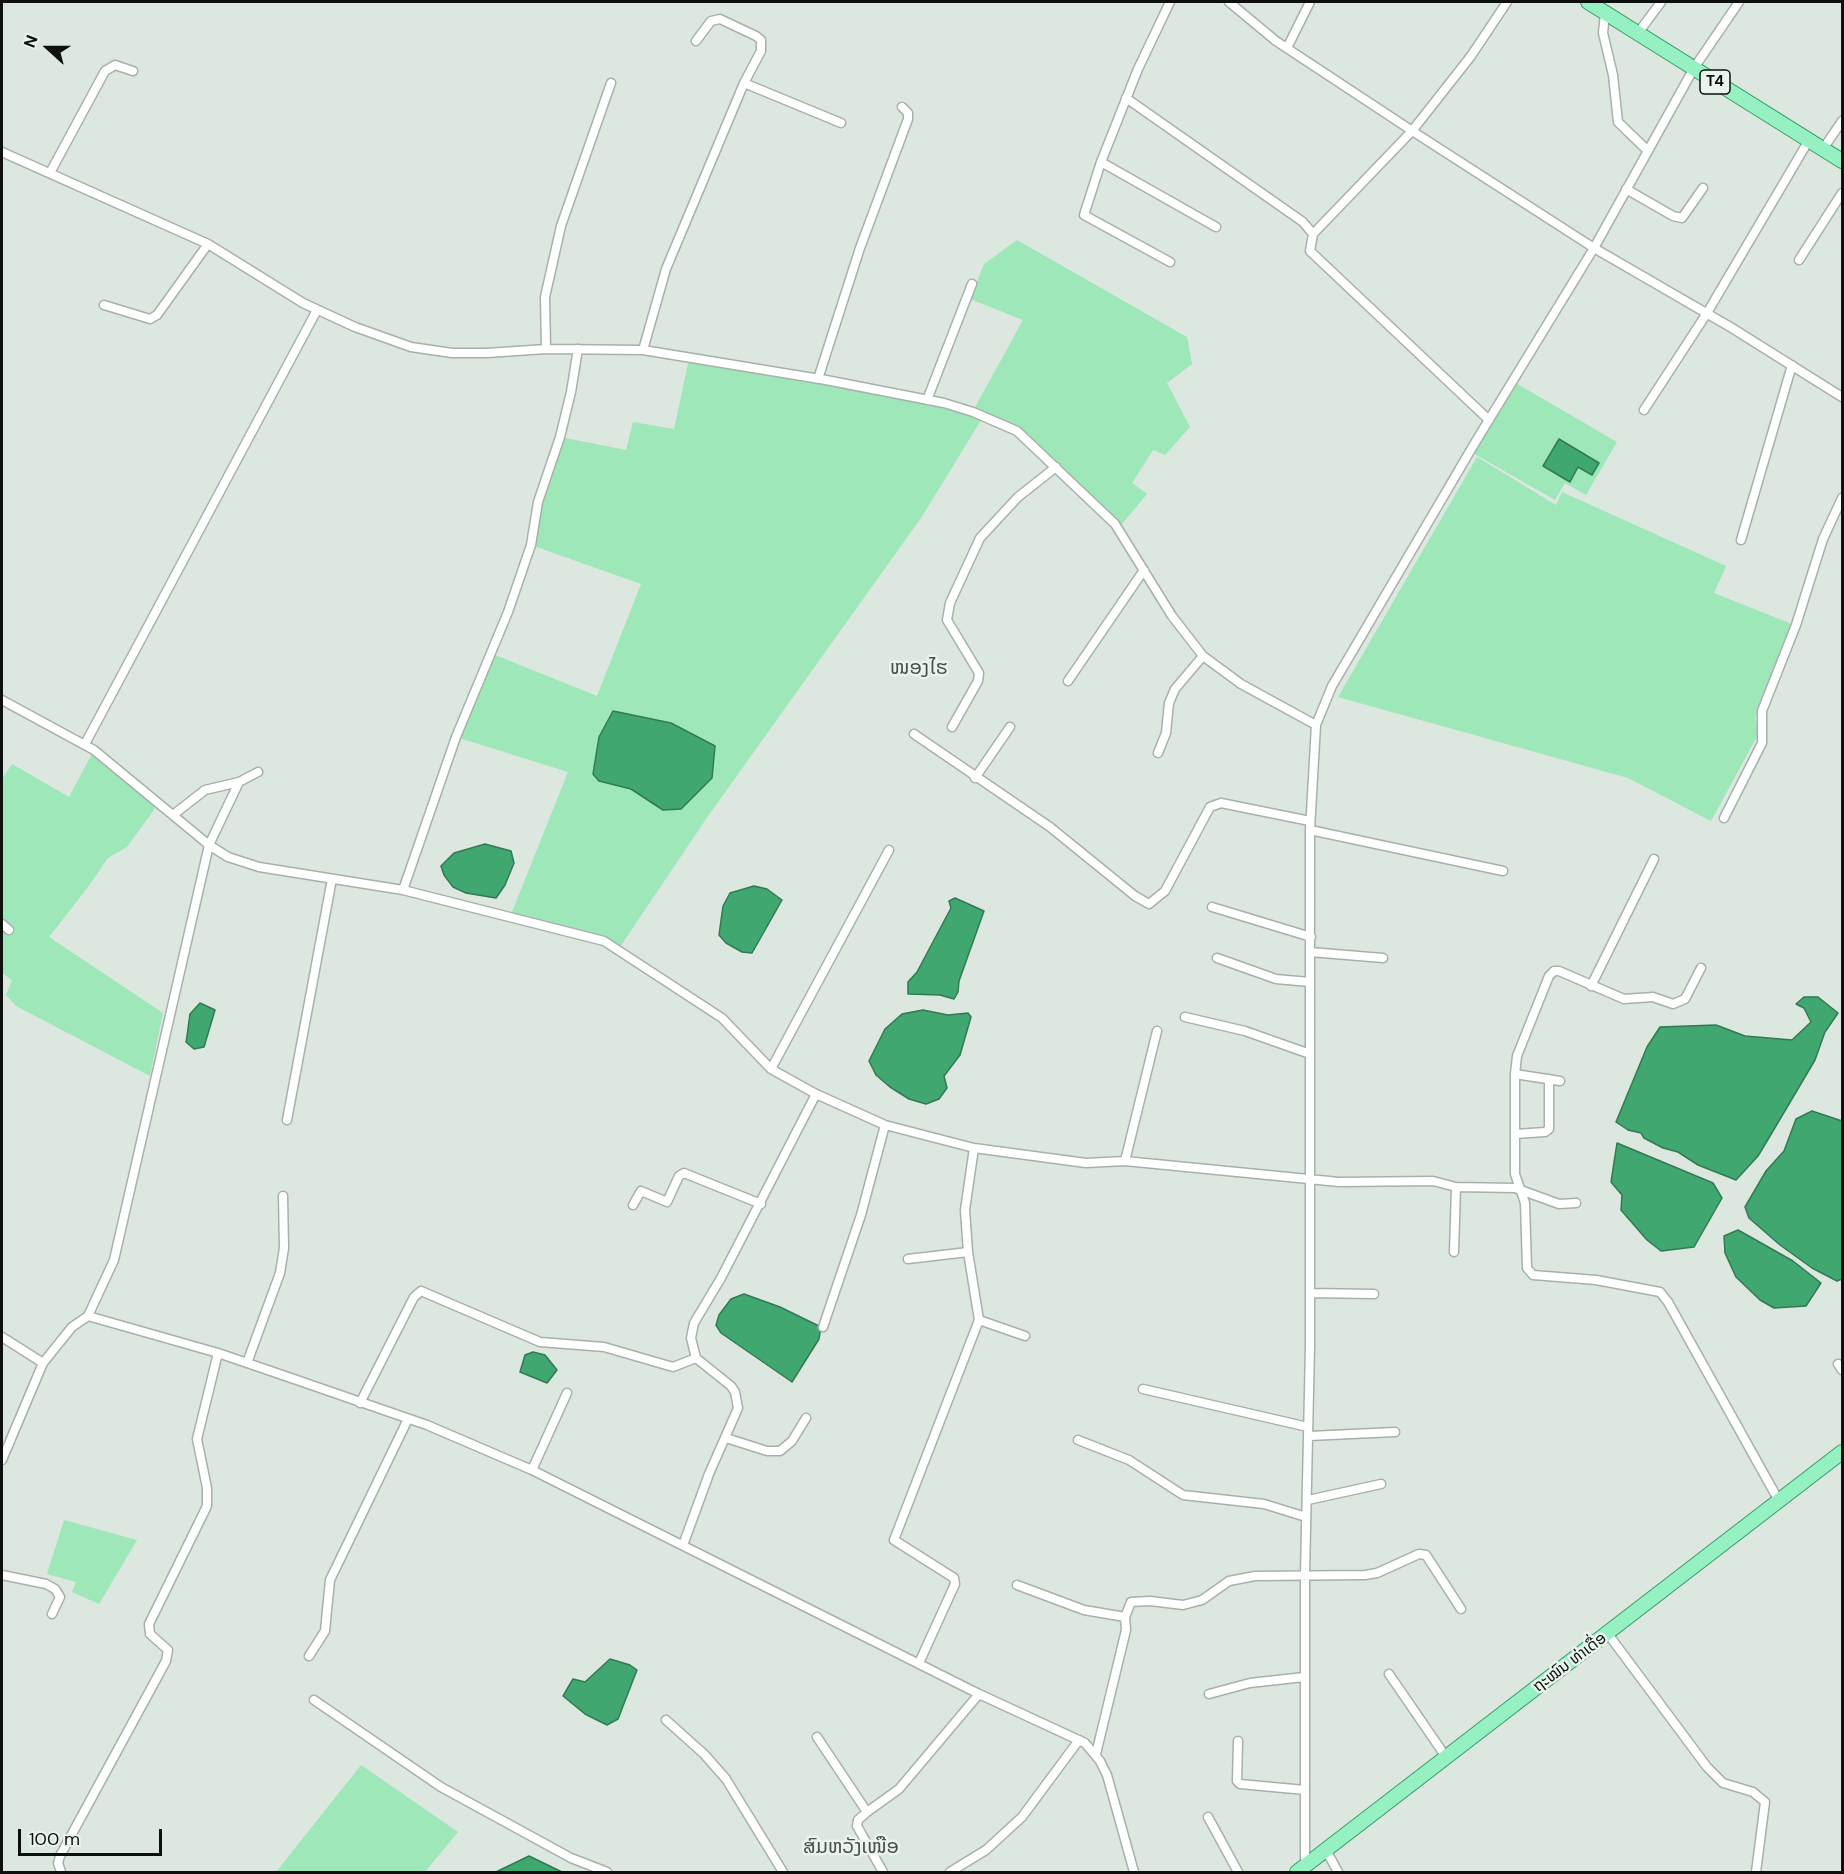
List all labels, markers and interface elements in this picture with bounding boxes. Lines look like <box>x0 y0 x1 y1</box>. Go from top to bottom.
north arrow <box>18 18 78 78</box>
text: N <box>19 32 43 51</box>
road number: T4 <box>1700 70 1730 94</box>
district label: ໜອງໄຮ <box>890 657 948 681</box>
street label: ຖະໝົນ ທ່າເດື່ອ <box>1529 1629 1611 1697</box>
scale bar <box>21 1817 165 1855</box>
text: 100 m <box>29 1827 80 1851</box>
district label: ສົມຫວັງເໜືອ <box>803 1836 899 1860</box>

